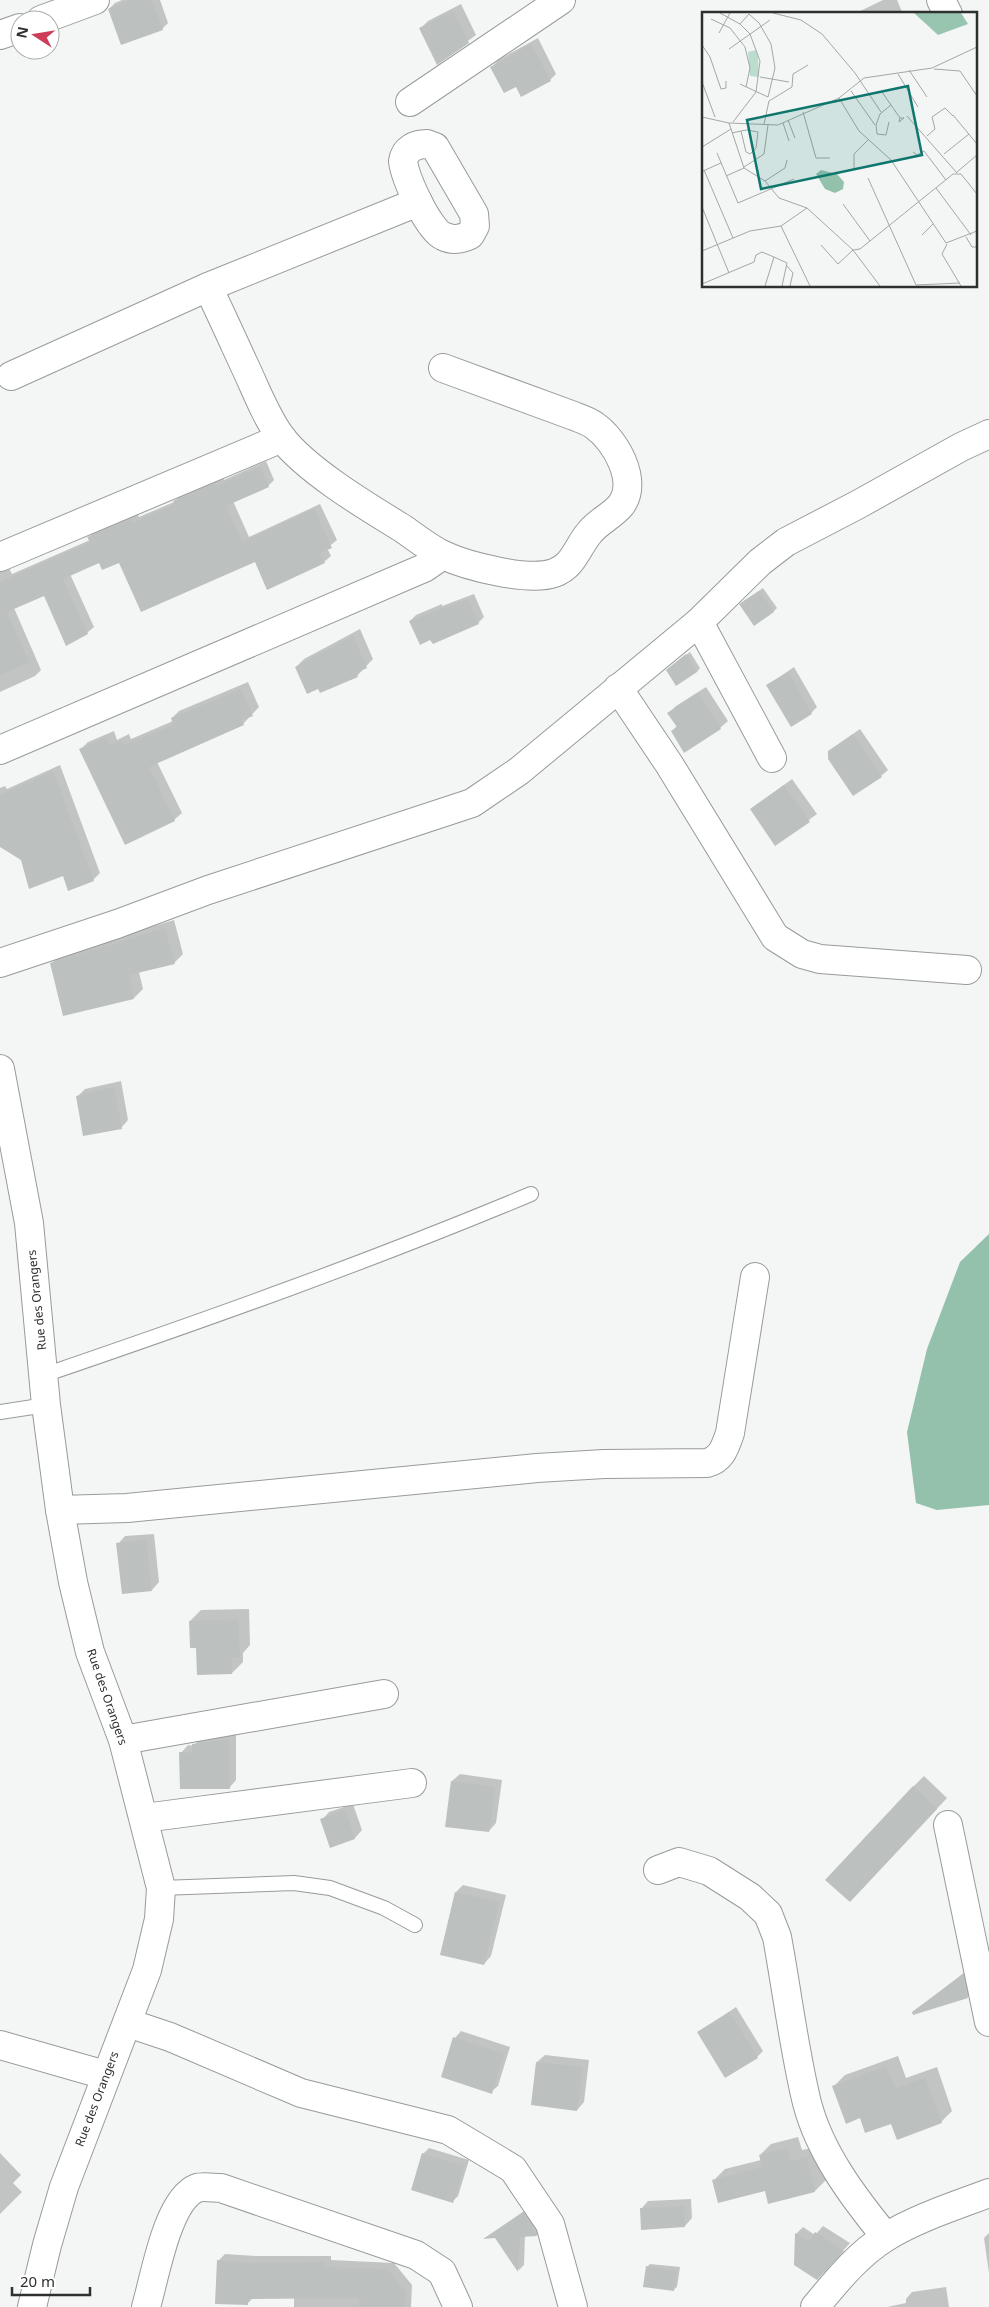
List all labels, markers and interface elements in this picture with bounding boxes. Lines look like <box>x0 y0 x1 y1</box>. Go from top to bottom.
north arrow <box>10 10 60 60</box>
inset map <box>702 12 976 288</box>
text: N <box>11 25 32 40</box>
street label: Rue des Orangers <box>23 1249 50 1351</box>
street label: Rue des Orangers <box>83 1646 132 1748</box>
street label: Rue des Orangers <box>71 2048 123 2149</box>
scale bar <box>12 2264 90 2296</box>
text: 20 m <box>20 2271 55 2291</box>

